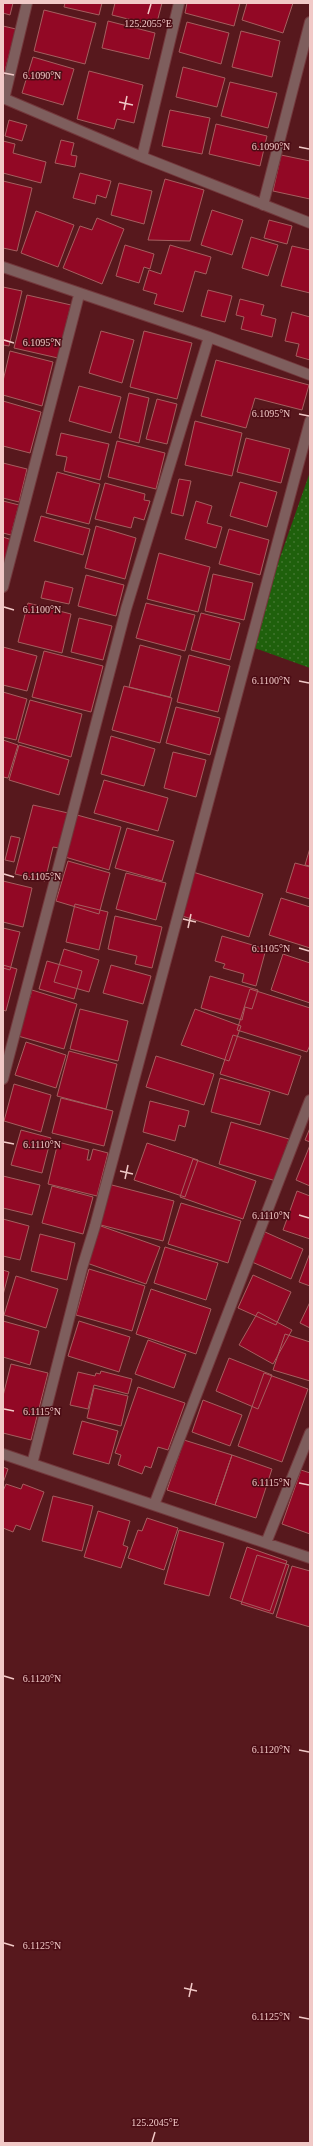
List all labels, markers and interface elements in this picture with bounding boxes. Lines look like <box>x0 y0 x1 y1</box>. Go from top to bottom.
text: 125.2055°E <box>124 18 172 29</box>
text: 6.1090°N <box>23 70 61 81</box>
text: 6.1090°N <box>252 141 290 152</box>
text: 6.1095°N <box>23 337 61 348</box>
text: 6.1095°N <box>252 408 290 419</box>
text: 6.1100°N <box>23 604 61 615</box>
text: 6.1100°N <box>252 675 290 686</box>
text: 6.1105°N <box>23 871 61 882</box>
text: 6.1105°N <box>252 943 290 954</box>
text: 6.1110°N <box>23 1139 61 1150</box>
text: 6.1110°N <box>252 1210 290 1221</box>
text: 6.1115°N <box>23 1406 61 1417</box>
text: 6.1115°N <box>252 1477 290 1488</box>
text: 6.1120°N <box>23 1673 61 1684</box>
text: 6.1120°N <box>252 1744 290 1755</box>
text: 6.1125°N <box>23 1940 61 1951</box>
text: 6.1125°N <box>252 2011 290 2022</box>
text: 125.2045°E <box>131 2117 179 2128</box>

